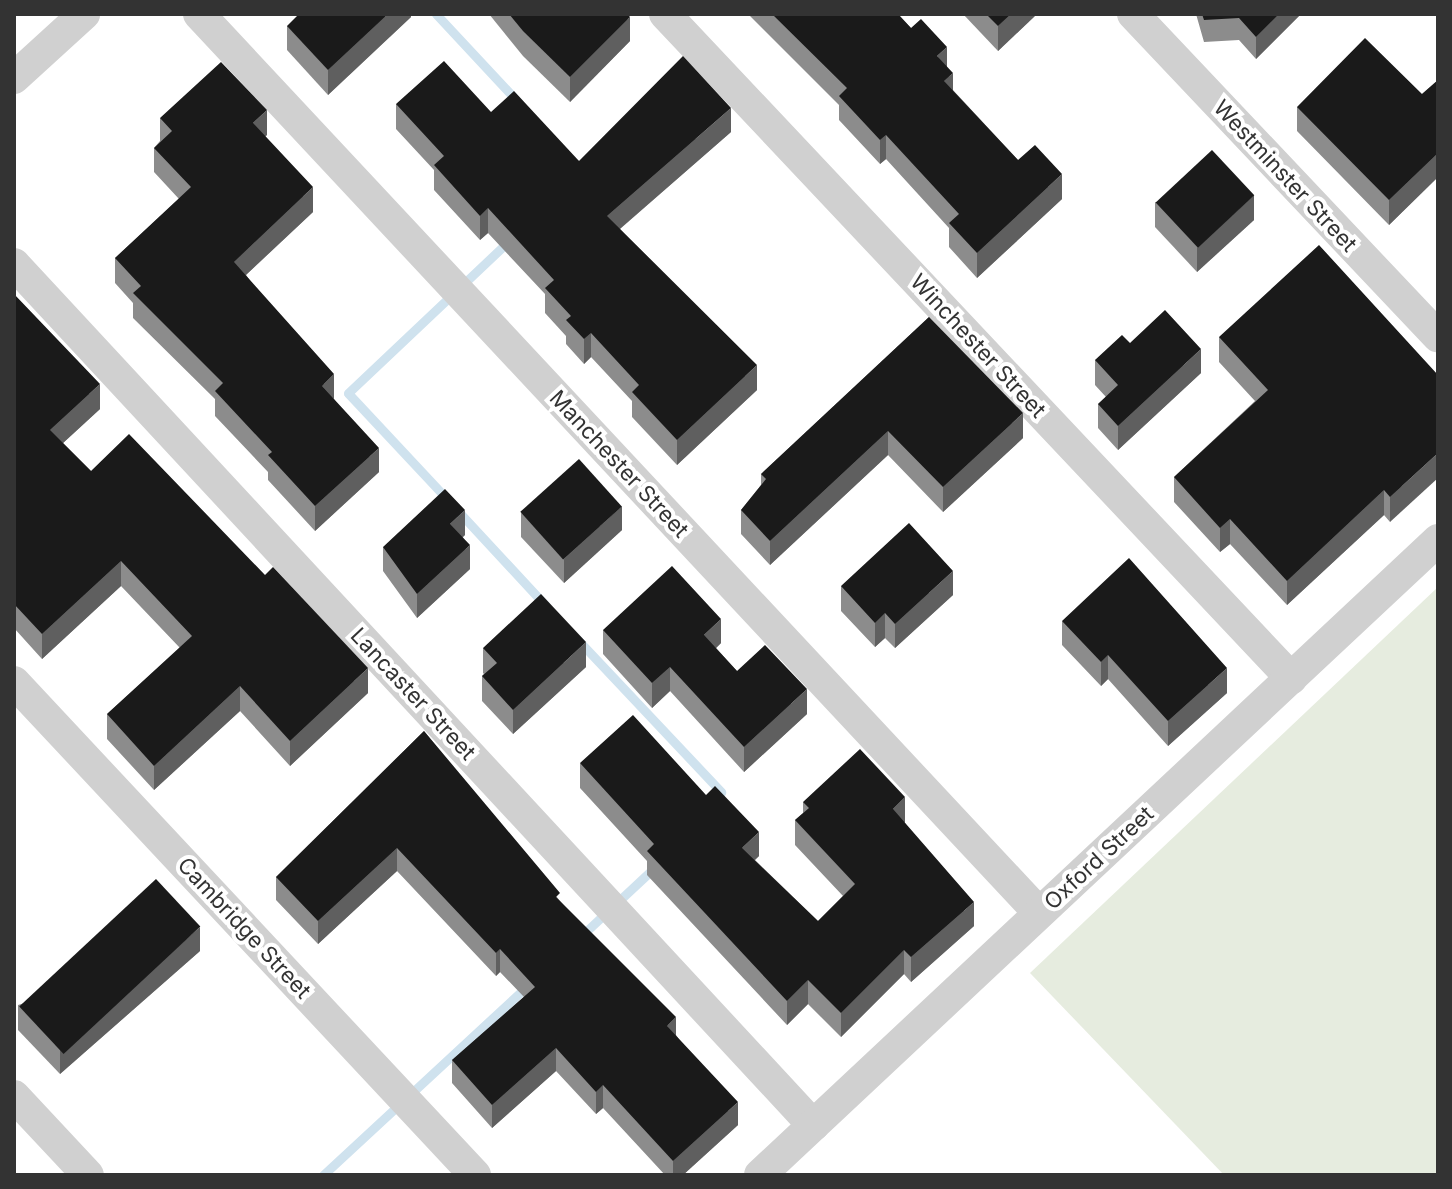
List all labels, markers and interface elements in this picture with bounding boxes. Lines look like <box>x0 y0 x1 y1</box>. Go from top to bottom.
street label: Westminster Street <box>1208 95 1362 257</box>
street label: Winchester Street <box>905 269 1051 423</box>
street label: Manchester Street <box>544 385 694 543</box>
street label: Lancaster Street <box>345 623 481 765</box>
street label: Oxford Street <box>1039 801 1159 915</box>
street label: Cambridge Street <box>172 852 316 1004</box>

